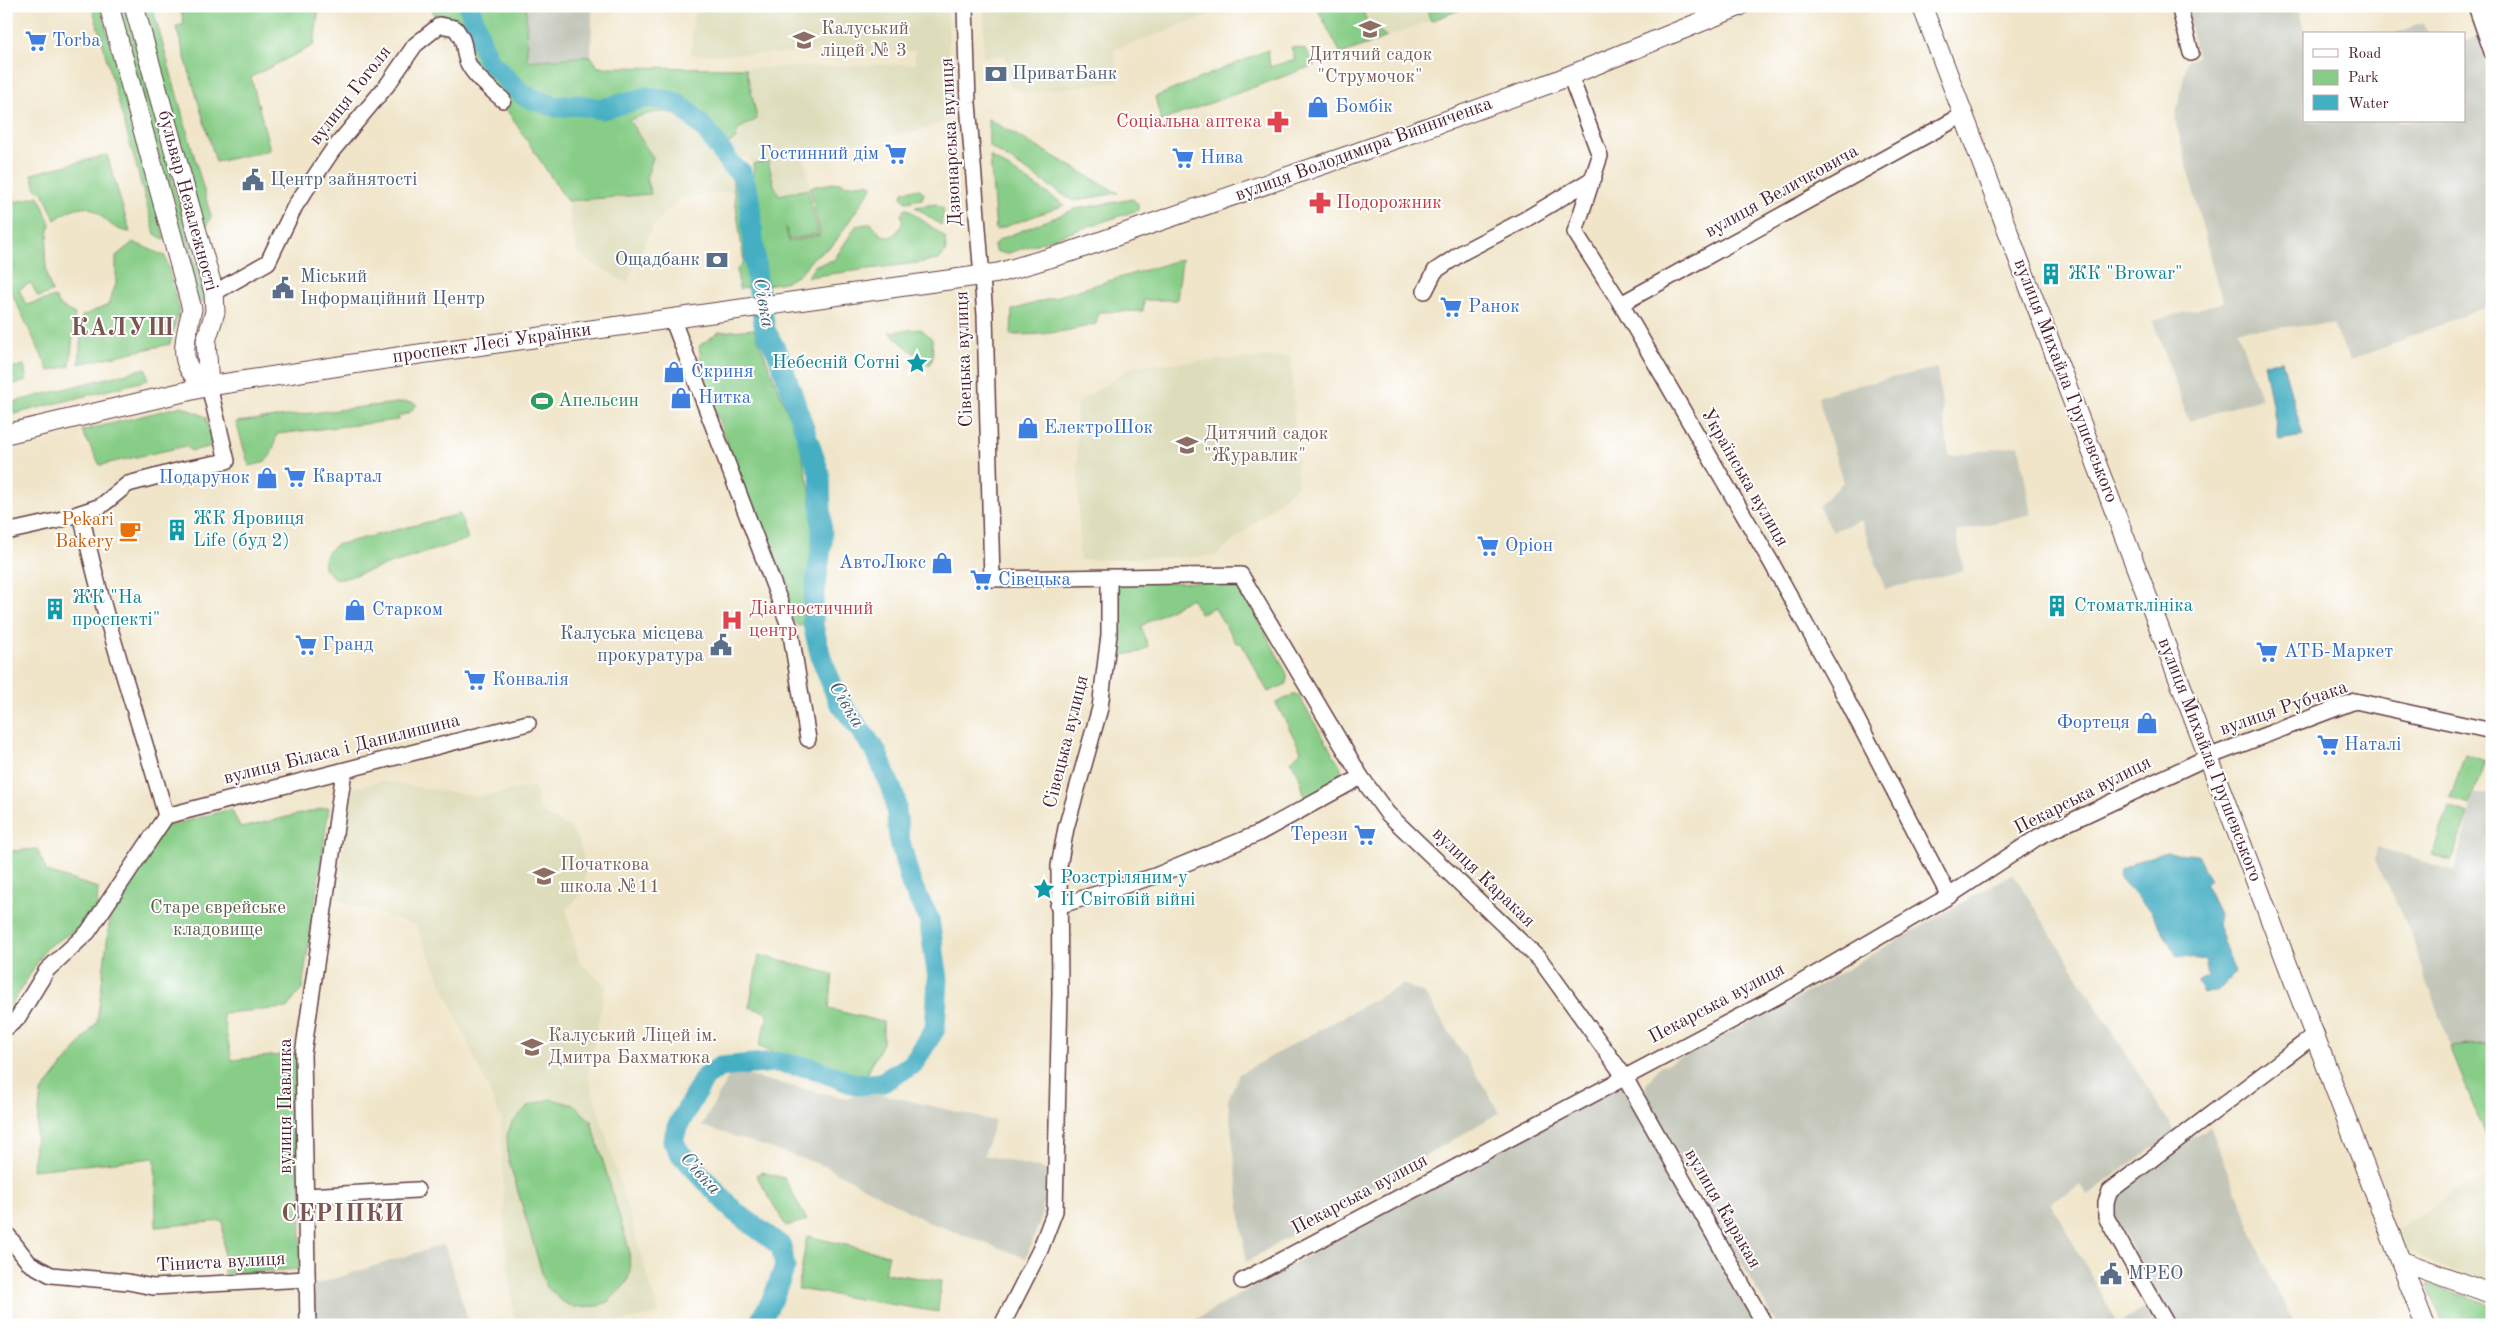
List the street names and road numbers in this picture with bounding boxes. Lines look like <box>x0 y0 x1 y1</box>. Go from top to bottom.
street label: вулиця Гоголя <box>307 43 396 149</box>
street label: Дзвонарська вулиця <box>938 57 966 227</box>
street label: вулиця Володимира Винниченка <box>1233 94 1495 205</box>
street label: бульвар Незалежності <box>154 109 220 293</box>
street label: вулиця Величковича <box>1702 142 1862 242</box>
street label: вулиця Михайла Грушевського <box>2010 256 2120 506</box>
street label: Сівецька вулиця <box>953 290 977 428</box>
street label: проспект Лесі Українки <box>391 321 593 367</box>
street label: Українська вулиця <box>1697 406 1791 550</box>
street label: вулиця Михайла Грушевського <box>2154 635 2264 885</box>
street label: Сівецька вулиця <box>1041 673 1093 811</box>
street label: вулиця Рубчака <box>2218 678 2351 740</box>
street label: вулиця Біласа і Данилишина <box>222 711 463 789</box>
street label: Пекарська вулиця <box>2011 753 2155 839</box>
street label: вулиця Каракая <box>1428 824 1538 932</box>
street label: Пекарська вулиця <box>1646 960 1788 1048</box>
street label: вулиця Павлика <box>277 1038 296 1174</box>
street label: вулиця Каракая <box>1680 1146 1764 1272</box>
street label: Пекарська вулиця <box>1289 1151 1431 1239</box>
street label: Тіниста вулиця <box>156 1250 286 1276</box>

